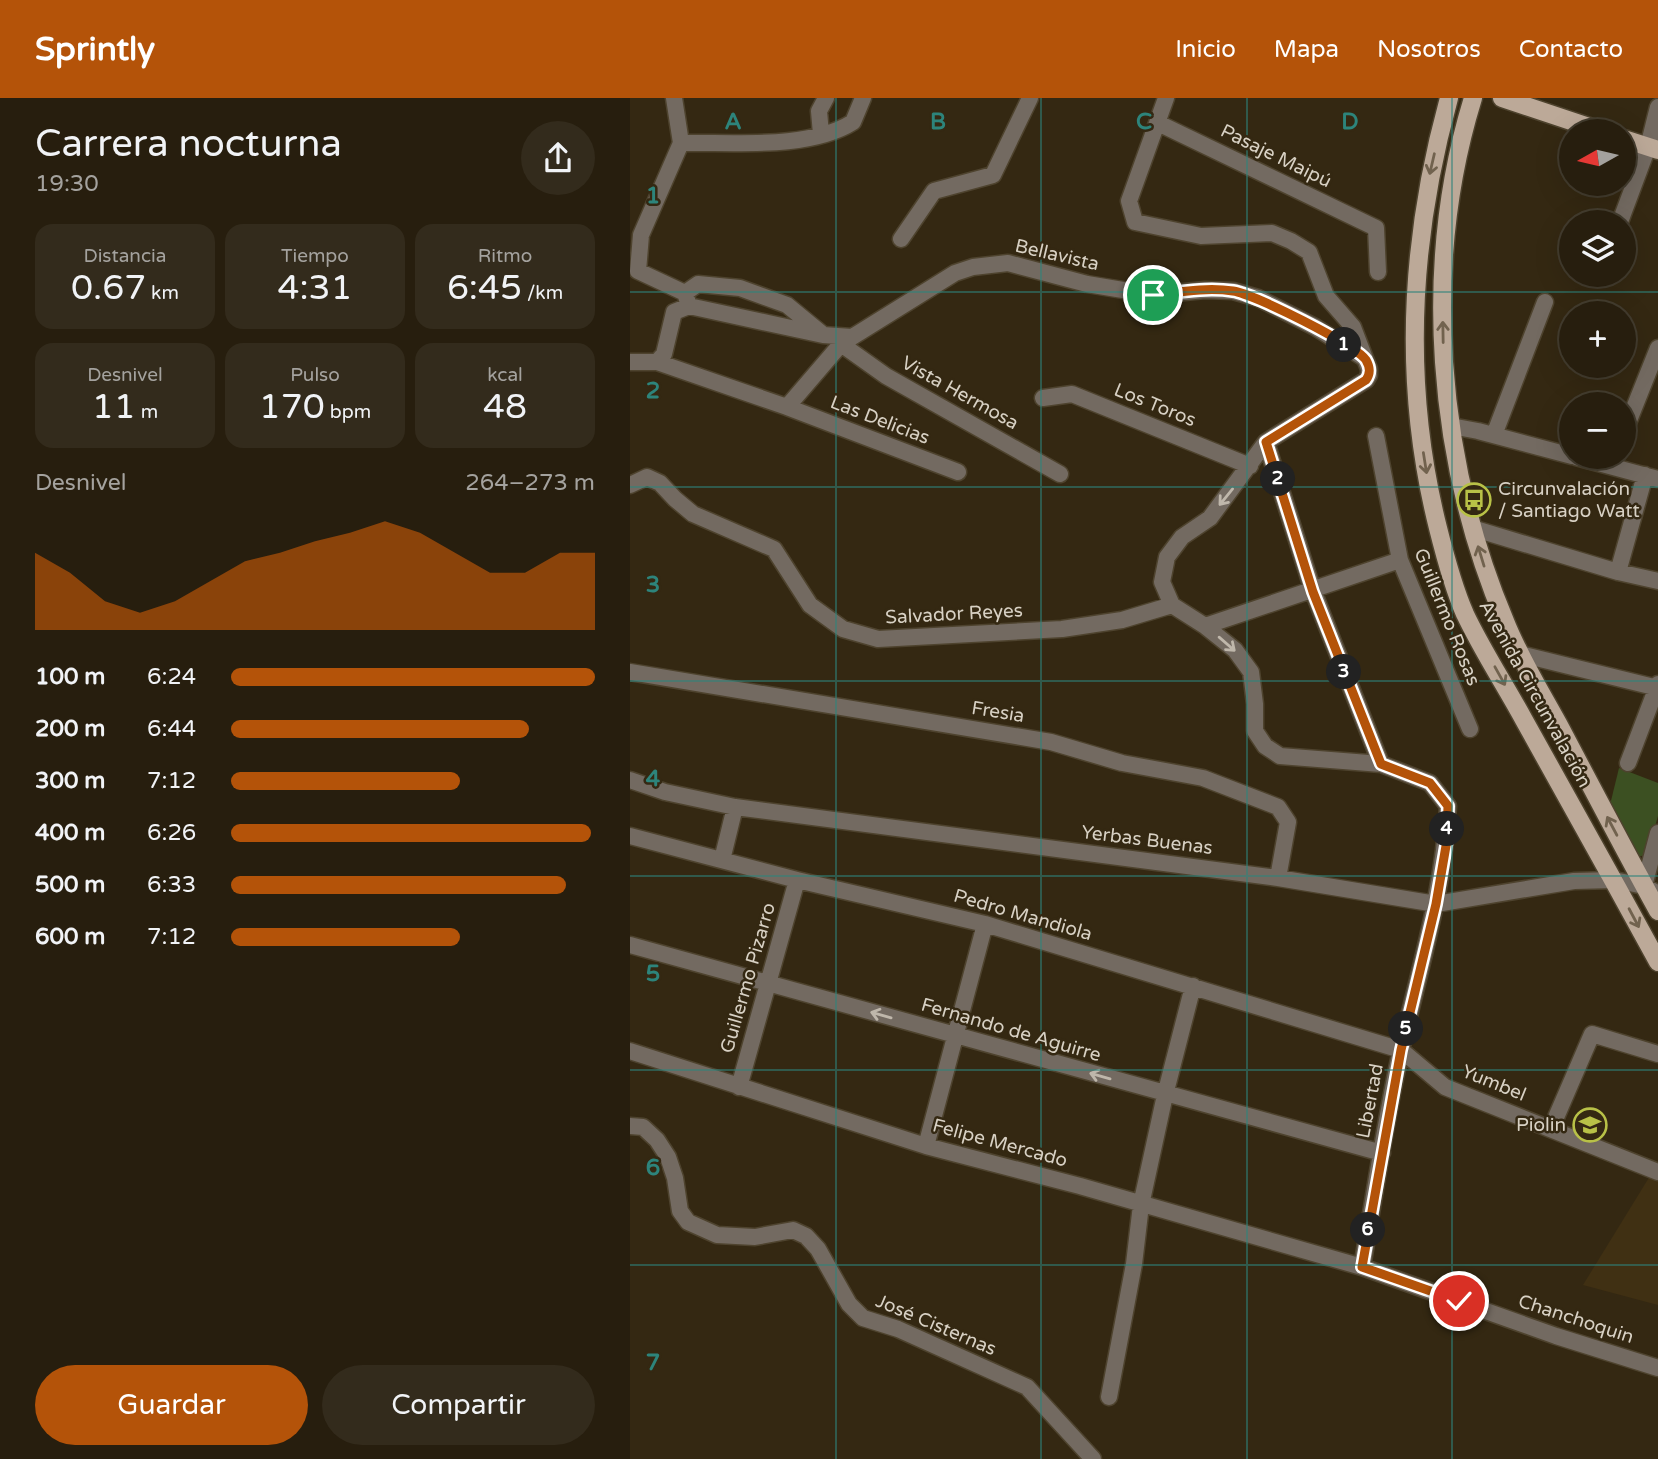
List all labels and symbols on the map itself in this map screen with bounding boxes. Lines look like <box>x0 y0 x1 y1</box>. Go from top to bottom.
text: A <box>724 108 742 136</box>
text: B <box>930 108 946 136</box>
text: C <box>1136 108 1152 136</box>
text: D <box>1341 108 1359 136</box>
north arrow <box>1559 119 1636 196</box>
street label: Pasaje Maipú <box>1217 120 1335 192</box>
one-way arrow <box>1425 152 1439 175</box>
text: 1 <box>646 182 660 210</box>
street label: Bellavista <box>1013 235 1101 275</box>
pin <box>1123 265 1183 325</box>
one-way arrow <box>1437 321 1450 344</box>
pin: 1 <box>1326 328 1362 362</box>
street label: Vista Hermosa <box>898 352 1022 434</box>
text: 2 <box>646 377 660 405</box>
street label: Los Toros <box>1111 379 1199 431</box>
street label: Las Delicias <box>827 391 933 449</box>
one-way arrow <box>1419 451 1432 474</box>
pin: 2 <box>1260 462 1296 496</box>
place label: Circunvalación / Santiago Watt <box>1498 478 1640 522</box>
bus stop icon: Circunvalación / Santiago Watt <box>1455 481 1493 519</box>
one-way arrow <box>1219 488 1234 506</box>
street label: Guillermo Rosas <box>1409 545 1485 689</box>
one-way arrow <box>1474 545 1487 567</box>
text: 3 <box>646 571 660 599</box>
street label: Avenida Circunvalación <box>1474 597 1596 791</box>
street label: Salvador Reyes <box>885 599 1023 629</box>
one-way arrow <box>1218 636 1236 652</box>
pin: 3 <box>1326 654 1362 690</box>
one-way arrow <box>1494 665 1507 686</box>
street label: Fresia <box>970 697 1026 727</box>
text: 4 <box>646 765 661 793</box>
pin: 4 <box>1430 812 1464 846</box>
one-way arrow <box>1605 816 1619 837</box>
street label: Yerbas Buenas <box>1080 821 1214 859</box>
street label: Pedro Mandiola <box>951 885 1095 945</box>
street label: Guillermo Pizarro <box>716 900 780 1056</box>
one-way arrow <box>1627 907 1641 927</box>
text: 5 <box>646 960 660 988</box>
street label: Fernando de Aguirre <box>919 994 1103 1066</box>
one-way arrow <box>870 1008 892 1021</box>
pin: 5 <box>1388 1012 1424 1046</box>
street label: Yumbel <box>1459 1060 1529 1106</box>
street label: Libertad <box>1352 1062 1388 1140</box>
one-way arrow <box>1089 1069 1111 1082</box>
school or university icon: Piolin <box>1571 1106 1609 1144</box>
street label: Felipe Mercado <box>930 1114 1070 1172</box>
place label: Piolin <box>1516 1114 1566 1136</box>
text: 6 <box>646 1154 660 1182</box>
pin: 6 <box>1350 1212 1386 1248</box>
pin <box>1429 1271 1489 1331</box>
street label: José Cisternas <box>872 1290 1000 1360</box>
street label: Chanchoquin <box>1515 1290 1637 1348</box>
text: 7 <box>646 1349 660 1377</box>

